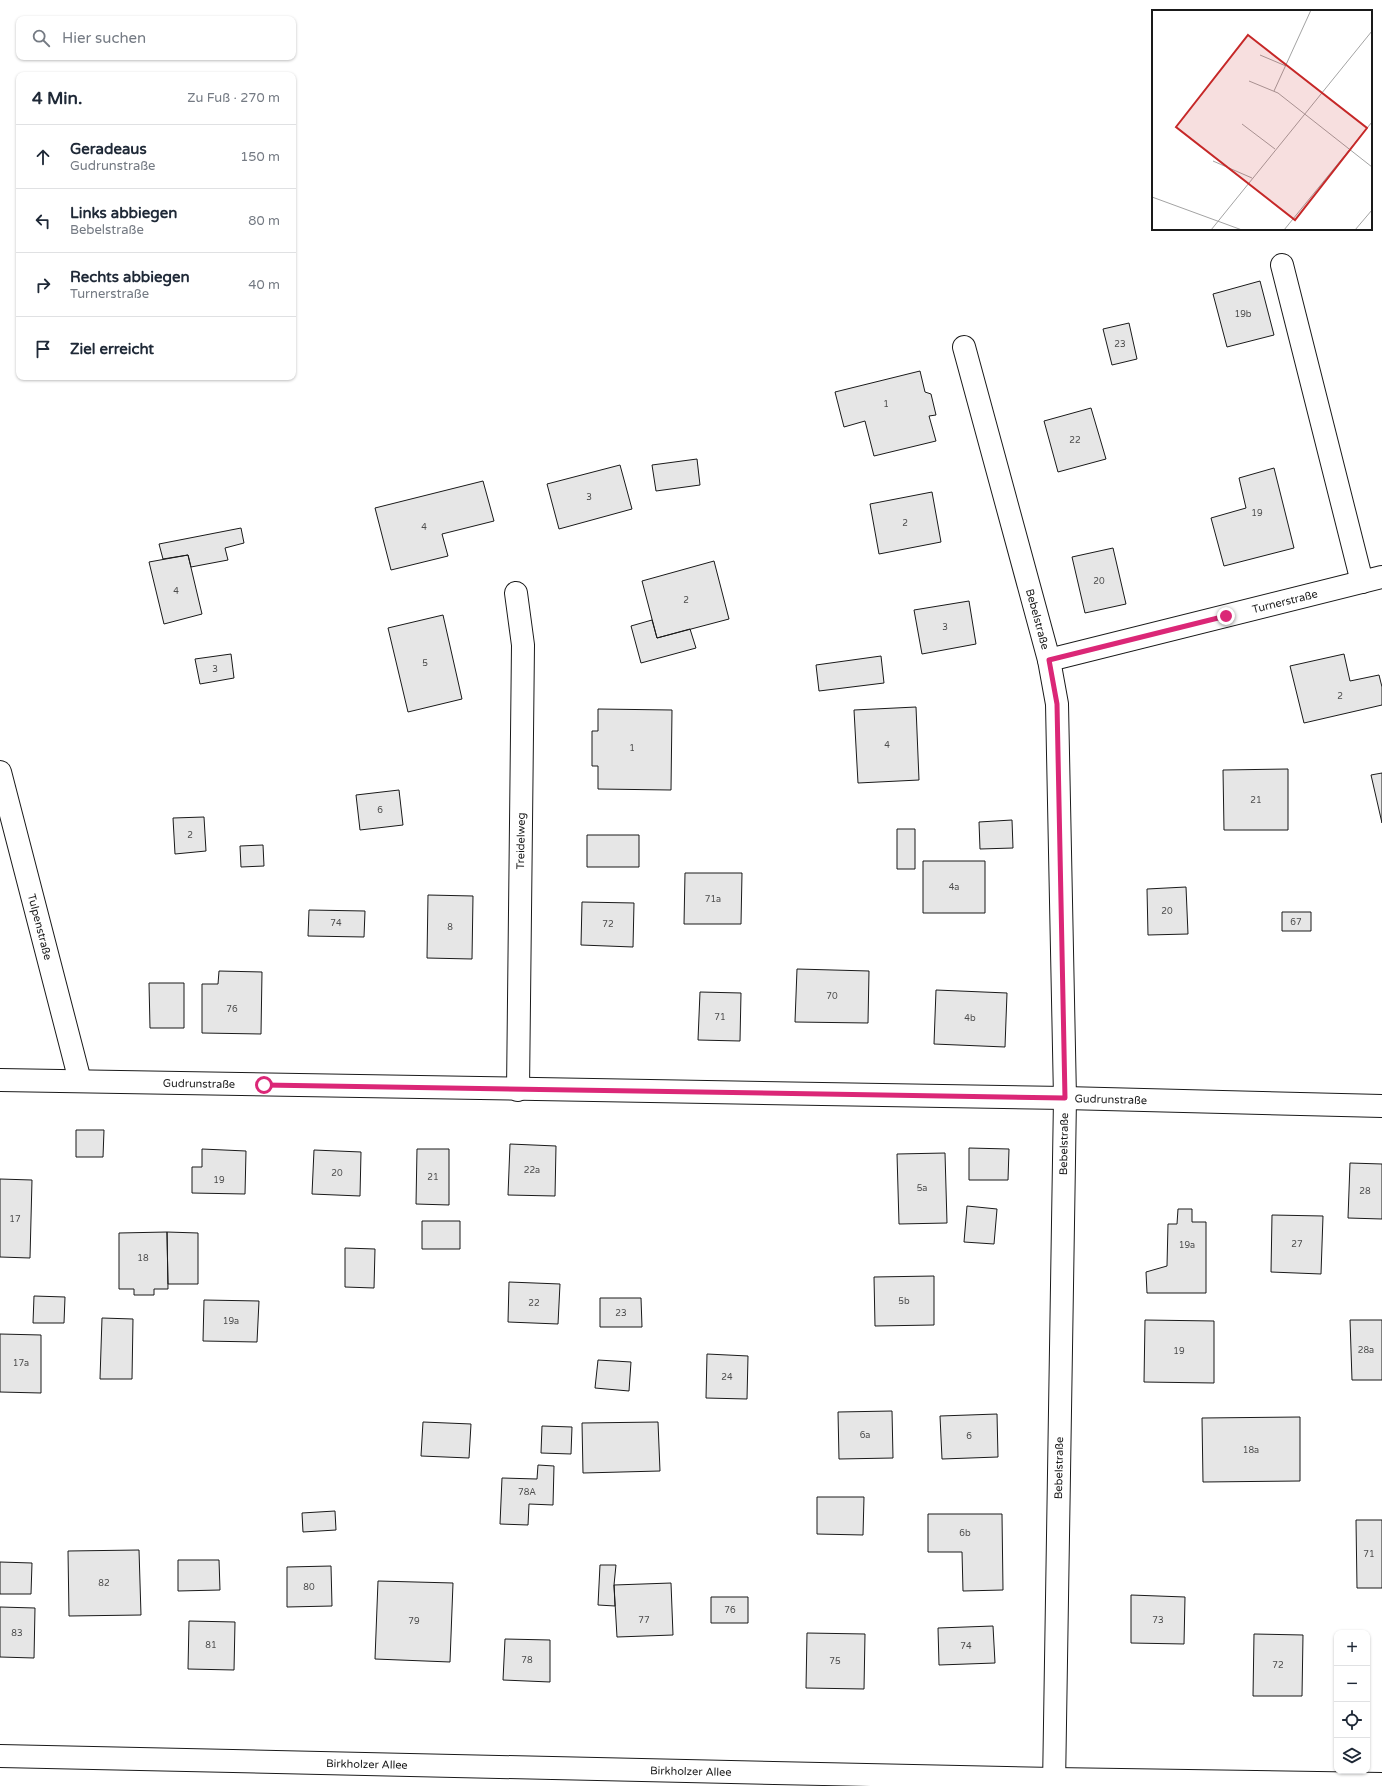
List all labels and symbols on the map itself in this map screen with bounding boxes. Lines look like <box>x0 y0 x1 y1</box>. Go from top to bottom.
inset map <box>1152 10 1372 230</box>
house number: 19b <box>1235 309 1252 320</box>
house number: 23 <box>1114 339 1126 350</box>
house number: 1 <box>883 399 889 410</box>
house number: 22 <box>1069 435 1081 446</box>
house number: 3 <box>586 492 592 503</box>
house number: 19 <box>1251 508 1263 519</box>
house number: 2 <box>902 518 908 529</box>
house number: 4 <box>421 522 427 533</box>
house number: 20 <box>1093 576 1105 587</box>
house number: 4 <box>173 586 179 597</box>
street label: Bebelstraße <box>1023 587 1052 651</box>
street label: Turnerstraße <box>1251 587 1319 616</box>
house number: 2 <box>683 595 689 606</box>
route end <box>1217 607 1235 625</box>
house number: 3 <box>942 622 948 633</box>
house number: 5 <box>422 658 428 669</box>
house number: 3 <box>212 664 218 675</box>
house number: 2 <box>1337 691 1343 702</box>
house number: 4 <box>884 740 890 751</box>
house number: 1 <box>629 743 635 754</box>
house number: 21 <box>1250 795 1262 806</box>
house number: 6 <box>377 805 383 816</box>
street label: Treidelweg <box>514 812 528 869</box>
house number: 2 <box>187 830 193 841</box>
house number: 4a <box>949 882 959 893</box>
street label: Tulpenstraße <box>25 892 55 962</box>
house number: 71a <box>705 894 721 905</box>
house number: 20 <box>1161 906 1173 917</box>
house number: 67 <box>1290 917 1302 928</box>
house number: 74 <box>330 918 342 929</box>
house number: 72 <box>602 919 614 930</box>
house number: 8 <box>447 922 453 933</box>
house number: 70 <box>826 991 838 1002</box>
house number: 76 <box>226 1004 238 1015</box>
house number: 71 <box>714 1012 726 1023</box>
house number: 4b <box>964 1013 976 1024</box>
street label: Gudrunstraße <box>163 1076 235 1090</box>
route start <box>255 1076 273 1094</box>
street label: Gudrunstraße <box>1074 1092 1147 1107</box>
street label: Bebelstraße <box>1057 1113 1071 1175</box>
house number: 22a <box>524 1165 540 1176</box>
house number: 20 <box>331 1168 343 1179</box>
house number: 21 <box>427 1172 439 1183</box>
house number: 19 <box>213 1175 225 1186</box>
house number: 5a <box>917 1183 927 1194</box>
house number: 28 <box>1359 1186 1371 1197</box>
house number: 17 <box>9 1214 21 1225</box>
house number: 27 <box>1291 1239 1303 1250</box>
house number: 19a <box>1179 1240 1195 1251</box>
house number: 18 <box>137 1253 149 1264</box>
house number: 5b <box>898 1296 910 1307</box>
house number: 22 <box>528 1298 540 1309</box>
house number: 23 <box>615 1308 627 1319</box>
house number: 19a <box>223 1316 239 1327</box>
house number: 28a <box>1358 1345 1374 1356</box>
house number: 19 <box>1173 1346 1185 1357</box>
house number: 17a <box>13 1358 29 1369</box>
house number: 24 <box>721 1372 733 1383</box>
house number: 6a <box>860 1430 870 1441</box>
house number: 6 <box>966 1431 972 1442</box>
street label: Bebelstraße <box>1052 1437 1066 1499</box>
house number: 18a <box>1243 1445 1259 1456</box>
house number: 78A <box>518 1487 536 1498</box>
house number: 6b <box>959 1528 971 1539</box>
house number: 71 <box>1363 1549 1375 1560</box>
house number: 82 <box>98 1578 110 1589</box>
house number: 80 <box>303 1582 315 1593</box>
house number: 76 <box>724 1605 736 1616</box>
house number: 77 <box>638 1615 650 1626</box>
house number: 73 <box>1152 1615 1164 1626</box>
house number: 79 <box>408 1616 420 1627</box>
house number: 83 <box>11 1628 23 1639</box>
house number: 81 <box>205 1640 217 1651</box>
house number: 74 <box>960 1641 972 1652</box>
house number: 78 <box>521 1655 533 1666</box>
house number: 75 <box>829 1656 841 1667</box>
house number: 72 <box>1272 1660 1284 1671</box>
street label: Birkholzer Allee <box>326 1757 408 1771</box>
street label: Birkholzer Allee <box>650 1764 732 1778</box>

